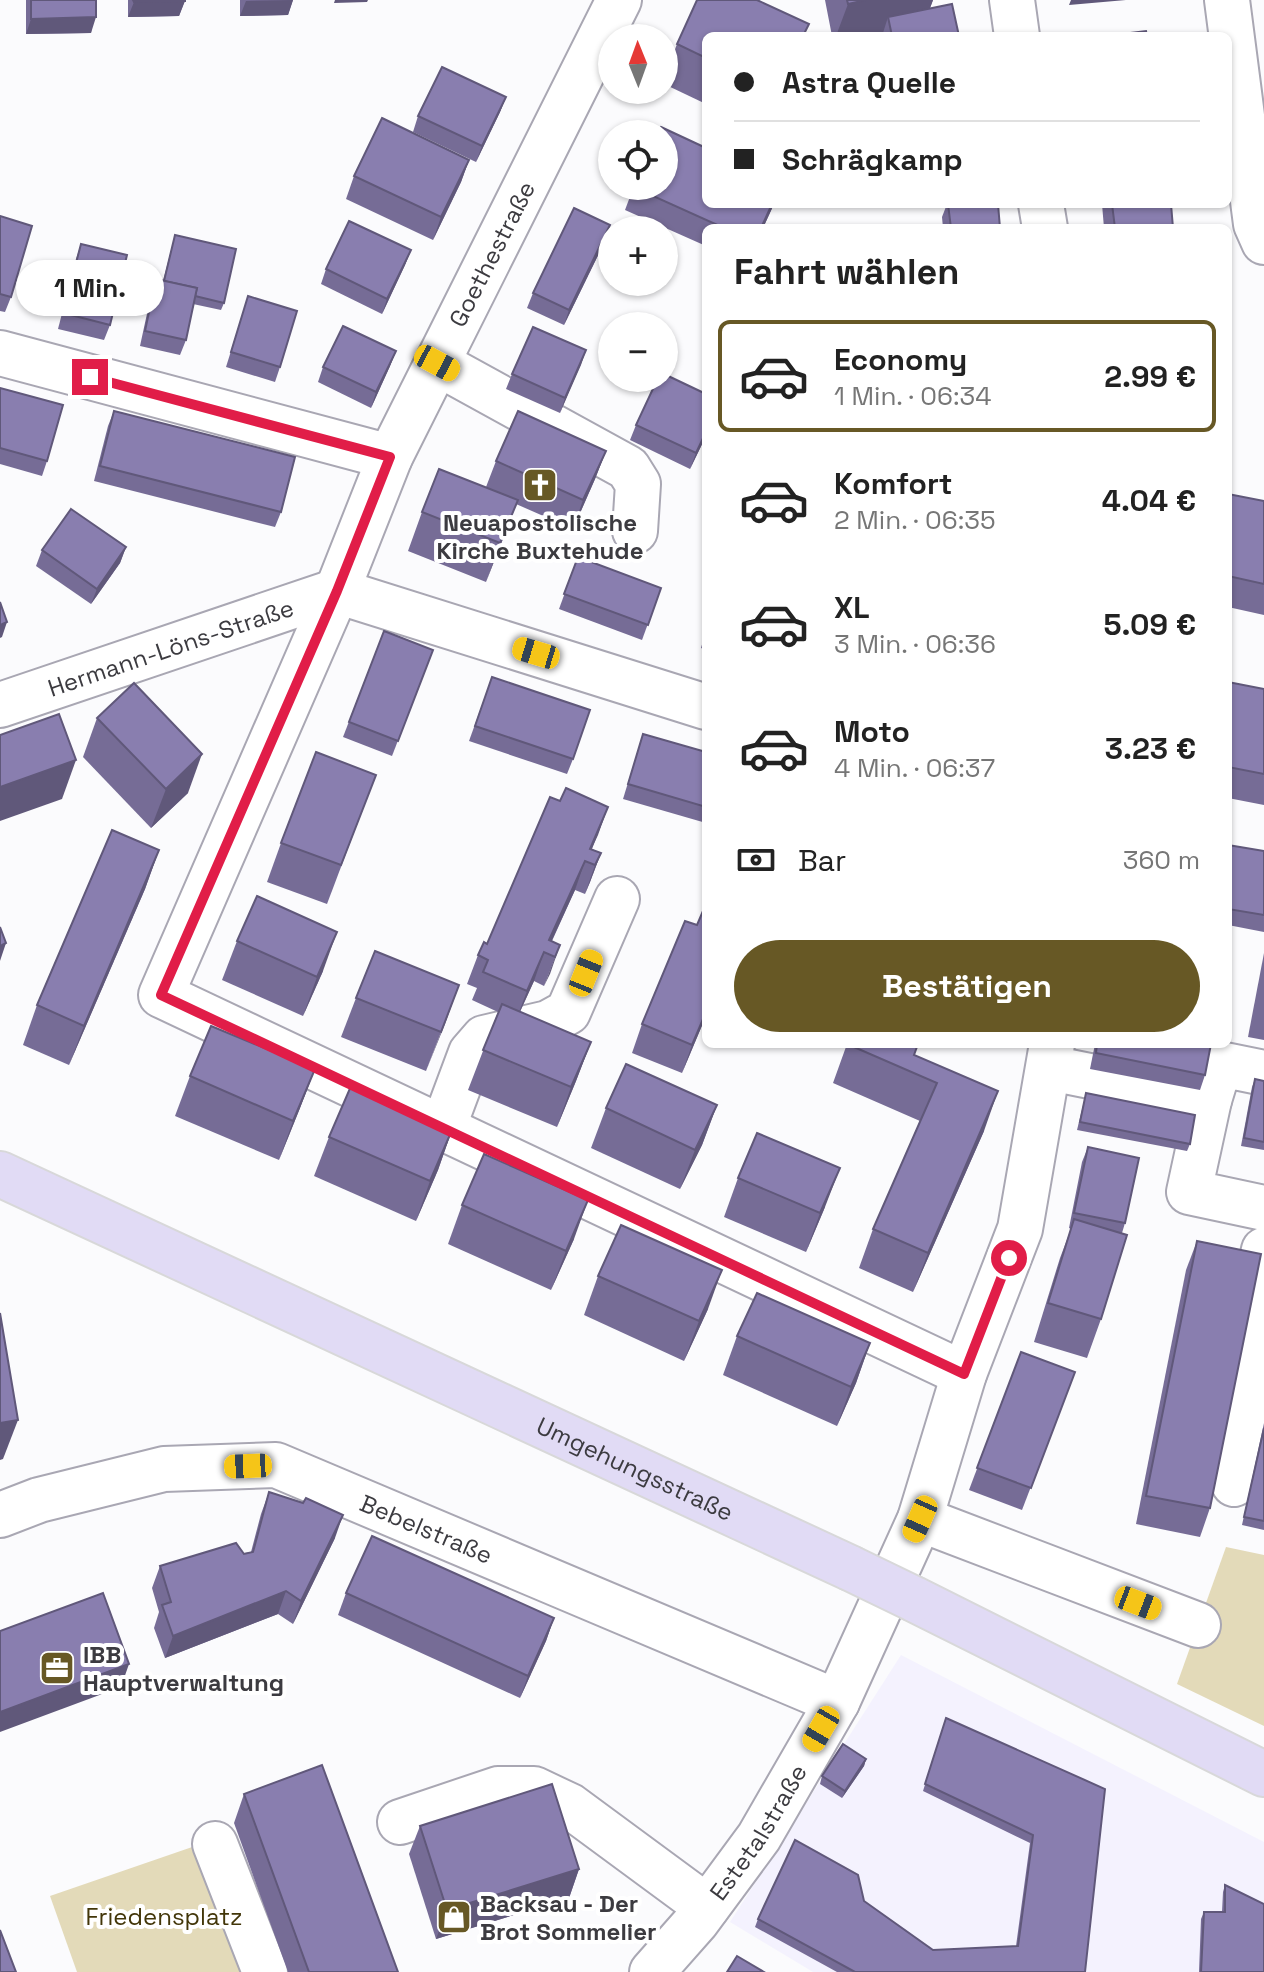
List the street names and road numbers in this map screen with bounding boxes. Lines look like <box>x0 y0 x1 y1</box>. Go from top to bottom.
street label: Goethestraße <box>442 176 542 332</box>
street label: Hermann-Löns-Straße <box>44 591 297 703</box>
street label: Umgehungsstraße <box>532 1409 738 1527</box>
street label: Bebelstraße <box>356 1487 497 1570</box>
street label: Estetalstraße <box>702 1759 813 1906</box>

